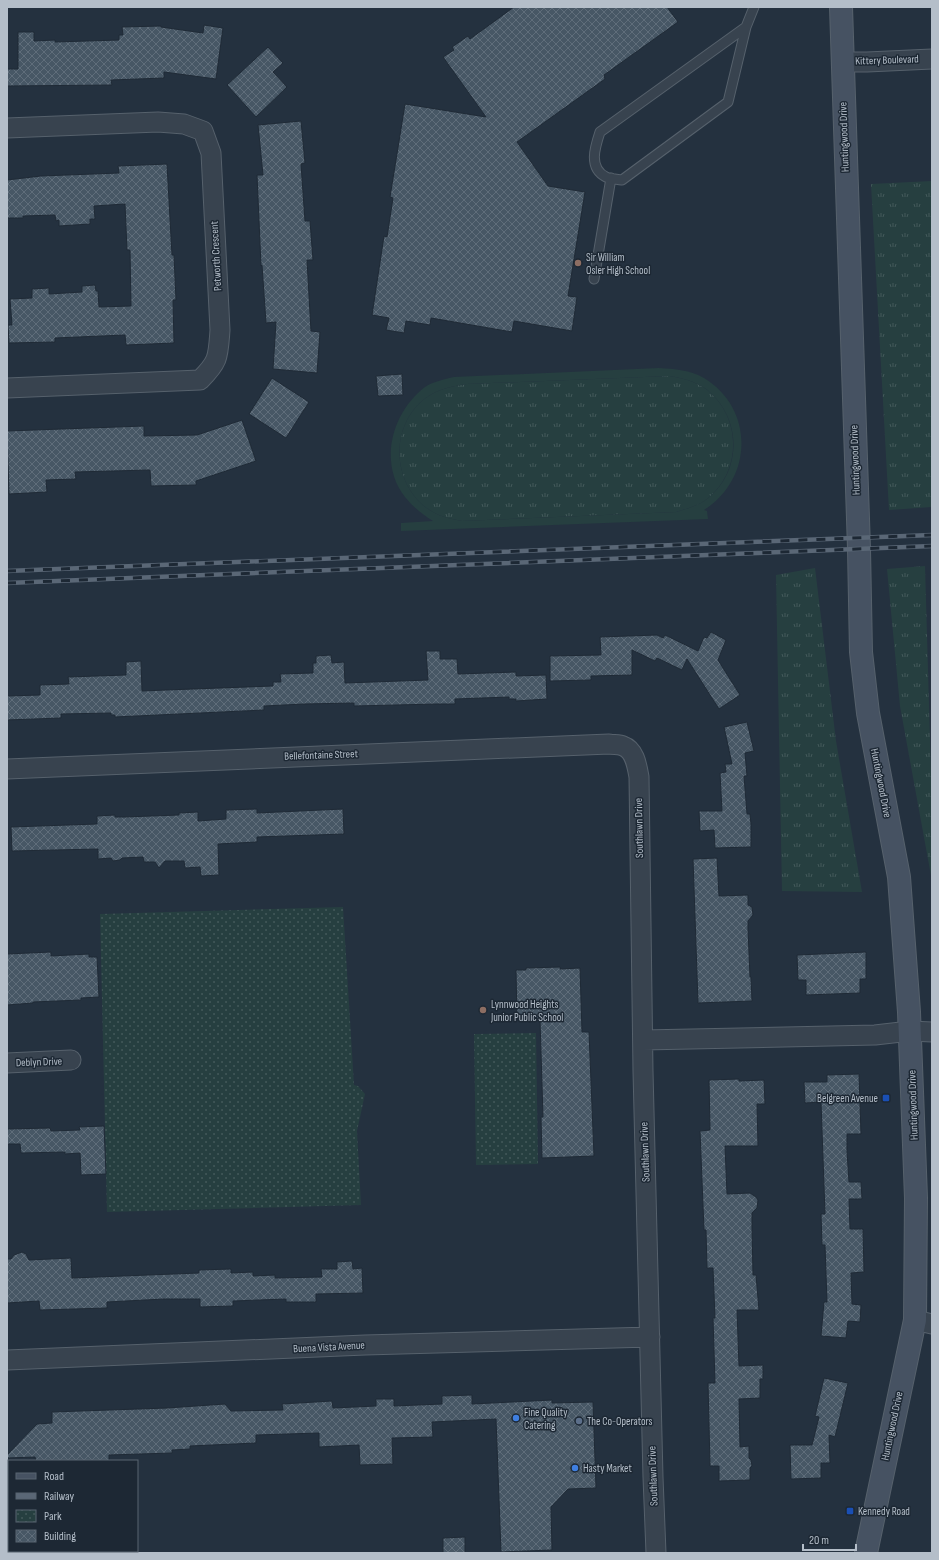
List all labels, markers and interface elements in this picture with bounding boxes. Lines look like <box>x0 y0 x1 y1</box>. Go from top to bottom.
street label: Kittery Boulevard <box>855 52 919 68</box>
street label: Huntingwood Drive <box>836 102 852 172</box>
street label: Petworth Crescent <box>208 220 224 291</box>
place label: Sir William Osler High School <box>586 251 650 277</box>
marker: Sir William Osler High School <box>573 258 583 268</box>
street label: Huntingwood Drive <box>847 425 863 495</box>
street label: Bellefontaine Street <box>284 747 359 763</box>
street label: Huntingwood Drive <box>868 747 894 819</box>
street label: Southlawn Drive <box>632 798 646 858</box>
place label: Lynnwood Heights Junior Public School <box>490 998 563 1024</box>
marker: Lynnwood Heights Junior Public School <box>478 1005 488 1015</box>
street label: Deblyn Drive <box>16 1055 62 1069</box>
street label: Huntingwood Drive <box>905 1070 921 1140</box>
place label: Belgreen Avenue <box>817 1092 878 1105</box>
marker: Belgreen Avenue <box>881 1093 891 1103</box>
street label: Southlawn Drive <box>637 1122 653 1182</box>
street label: Buena Vista Avenue <box>293 1339 365 1355</box>
street label: Huntingwood Drive <box>878 1390 906 1462</box>
place label: Fine Quality Catering <box>524 1406 568 1432</box>
marker: Fine Quality Catering <box>511 1413 521 1423</box>
place label: The Co-Operators <box>587 1415 653 1428</box>
marker: The Co-Operators <box>574 1416 584 1426</box>
street label: Southlawn Drive <box>645 1446 661 1506</box>
legend <box>8 1460 138 1552</box>
place label: Hasty Market <box>583 1462 632 1475</box>
marker: Hasty Market <box>570 1463 580 1473</box>
text: Road <box>44 1469 64 1484</box>
text: Railway <box>44 1489 75 1504</box>
place label: Kennedy Road <box>858 1505 910 1518</box>
marker: Kennedy Road <box>845 1506 855 1516</box>
text: Park <box>44 1509 62 1524</box>
scale bar <box>803 1526 856 1552</box>
text: Building <box>44 1529 76 1544</box>
text: 20 m <box>809 1533 829 1548</box>

